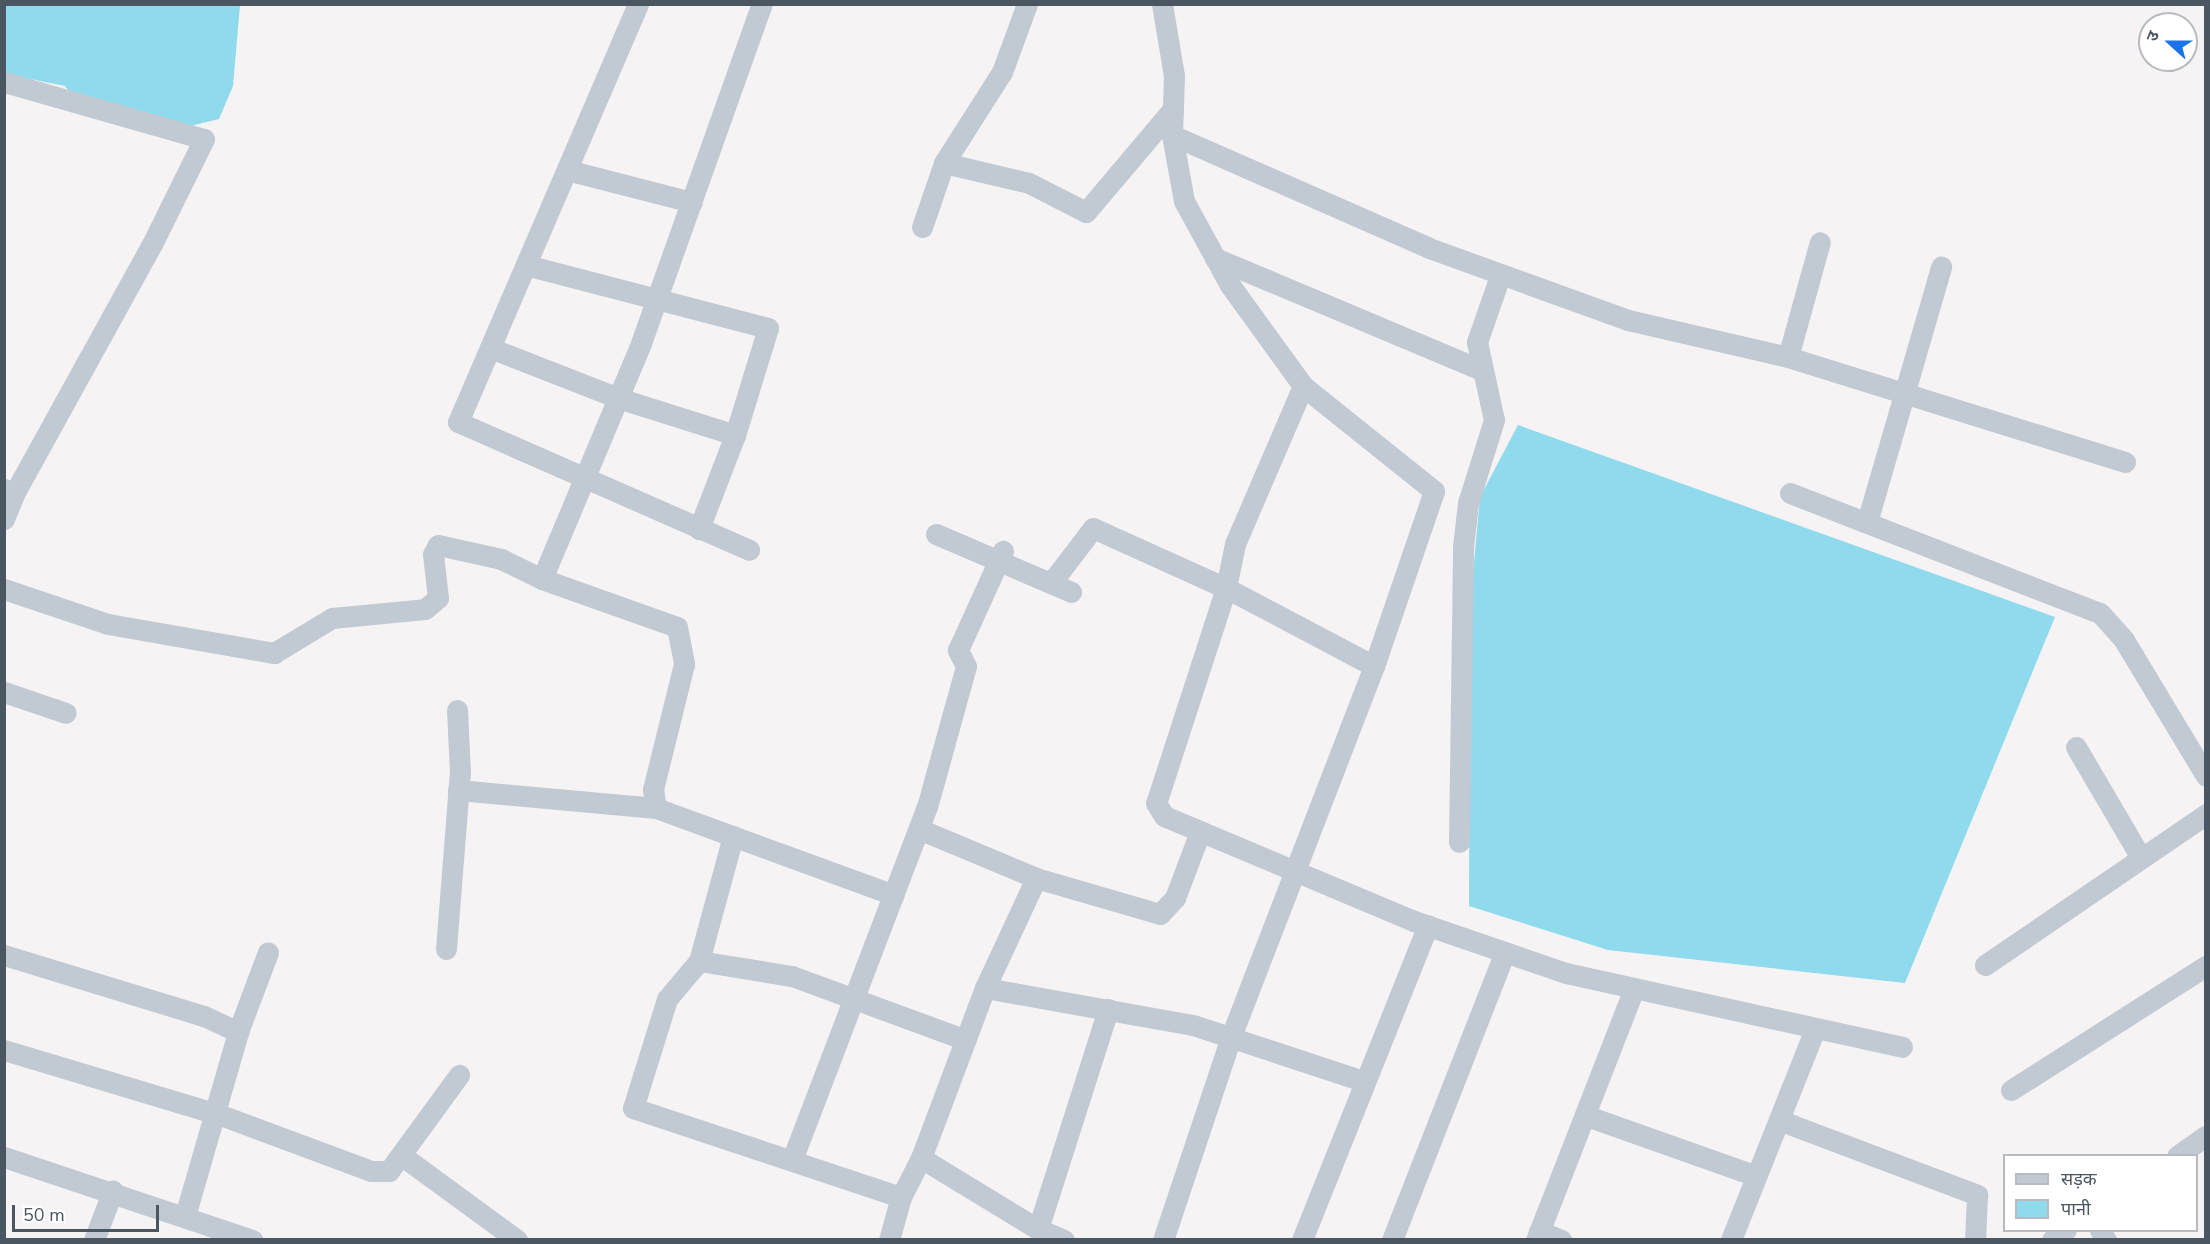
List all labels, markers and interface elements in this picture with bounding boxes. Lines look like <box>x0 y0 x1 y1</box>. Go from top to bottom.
north arrow <box>2138 12 2198 72</box>
text: उ <box>2141 28 2165 45</box>
legend <box>2003 1154 2198 1232</box>
text: सड़क <box>2061 1167 2097 1191</box>
scale bar <box>15 1193 162 1231</box>
text: पानी <box>2061 1197 2091 1221</box>
text: 50 m <box>23 1203 65 1227</box>

